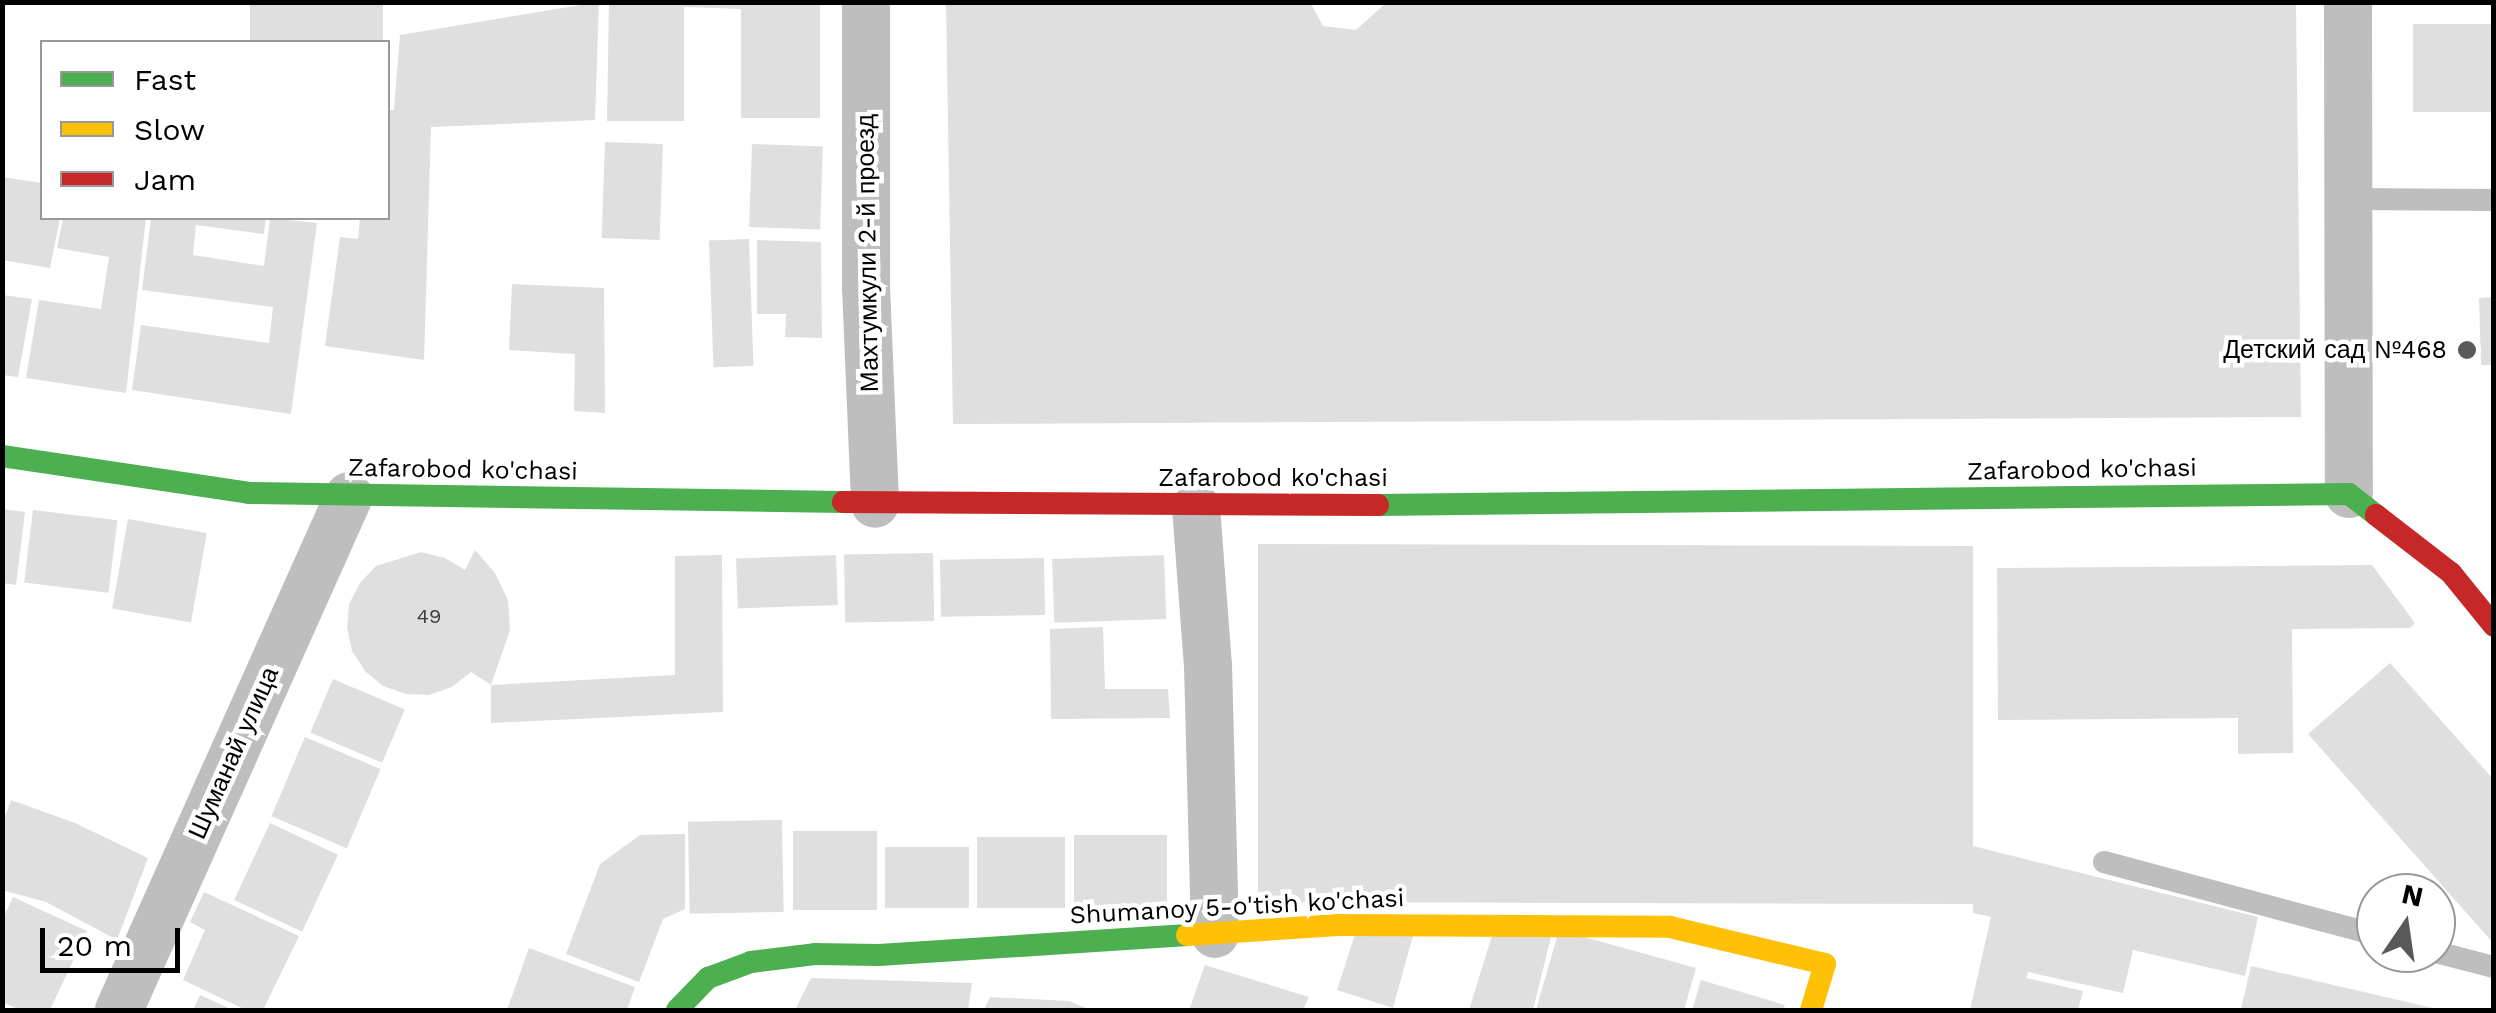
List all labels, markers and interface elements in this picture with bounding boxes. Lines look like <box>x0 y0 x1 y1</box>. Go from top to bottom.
legend <box>40 40 390 220</box>
text: Fast <box>134 62 196 97</box>
text: Slow <box>134 112 205 147</box>
street label: Махтумкули 2-й проезд <box>851 114 885 392</box>
text: Jam <box>134 162 196 197</box>
place label: Детский сад №468 <box>2223 335 2447 365</box>
marker: Детский сад №468 <box>2456 339 2478 361</box>
street label: Zafarobod ko'chasi <box>348 453 578 487</box>
street label: Zafarobod ko'chasi <box>1967 453 2197 487</box>
street label: Zafarobod ko'chasi <box>1158 463 1388 493</box>
house number: 49 <box>417 604 441 628</box>
street label: Шуманай улица <box>183 662 285 844</box>
north arrow <box>2356 873 2456 973</box>
text: N <box>2399 877 2426 914</box>
street label: Shumanoy 5-o'tish ko'chasi <box>1069 883 1405 931</box>
scale bar <box>45 908 185 970</box>
text: 20 m <box>57 928 132 963</box>

